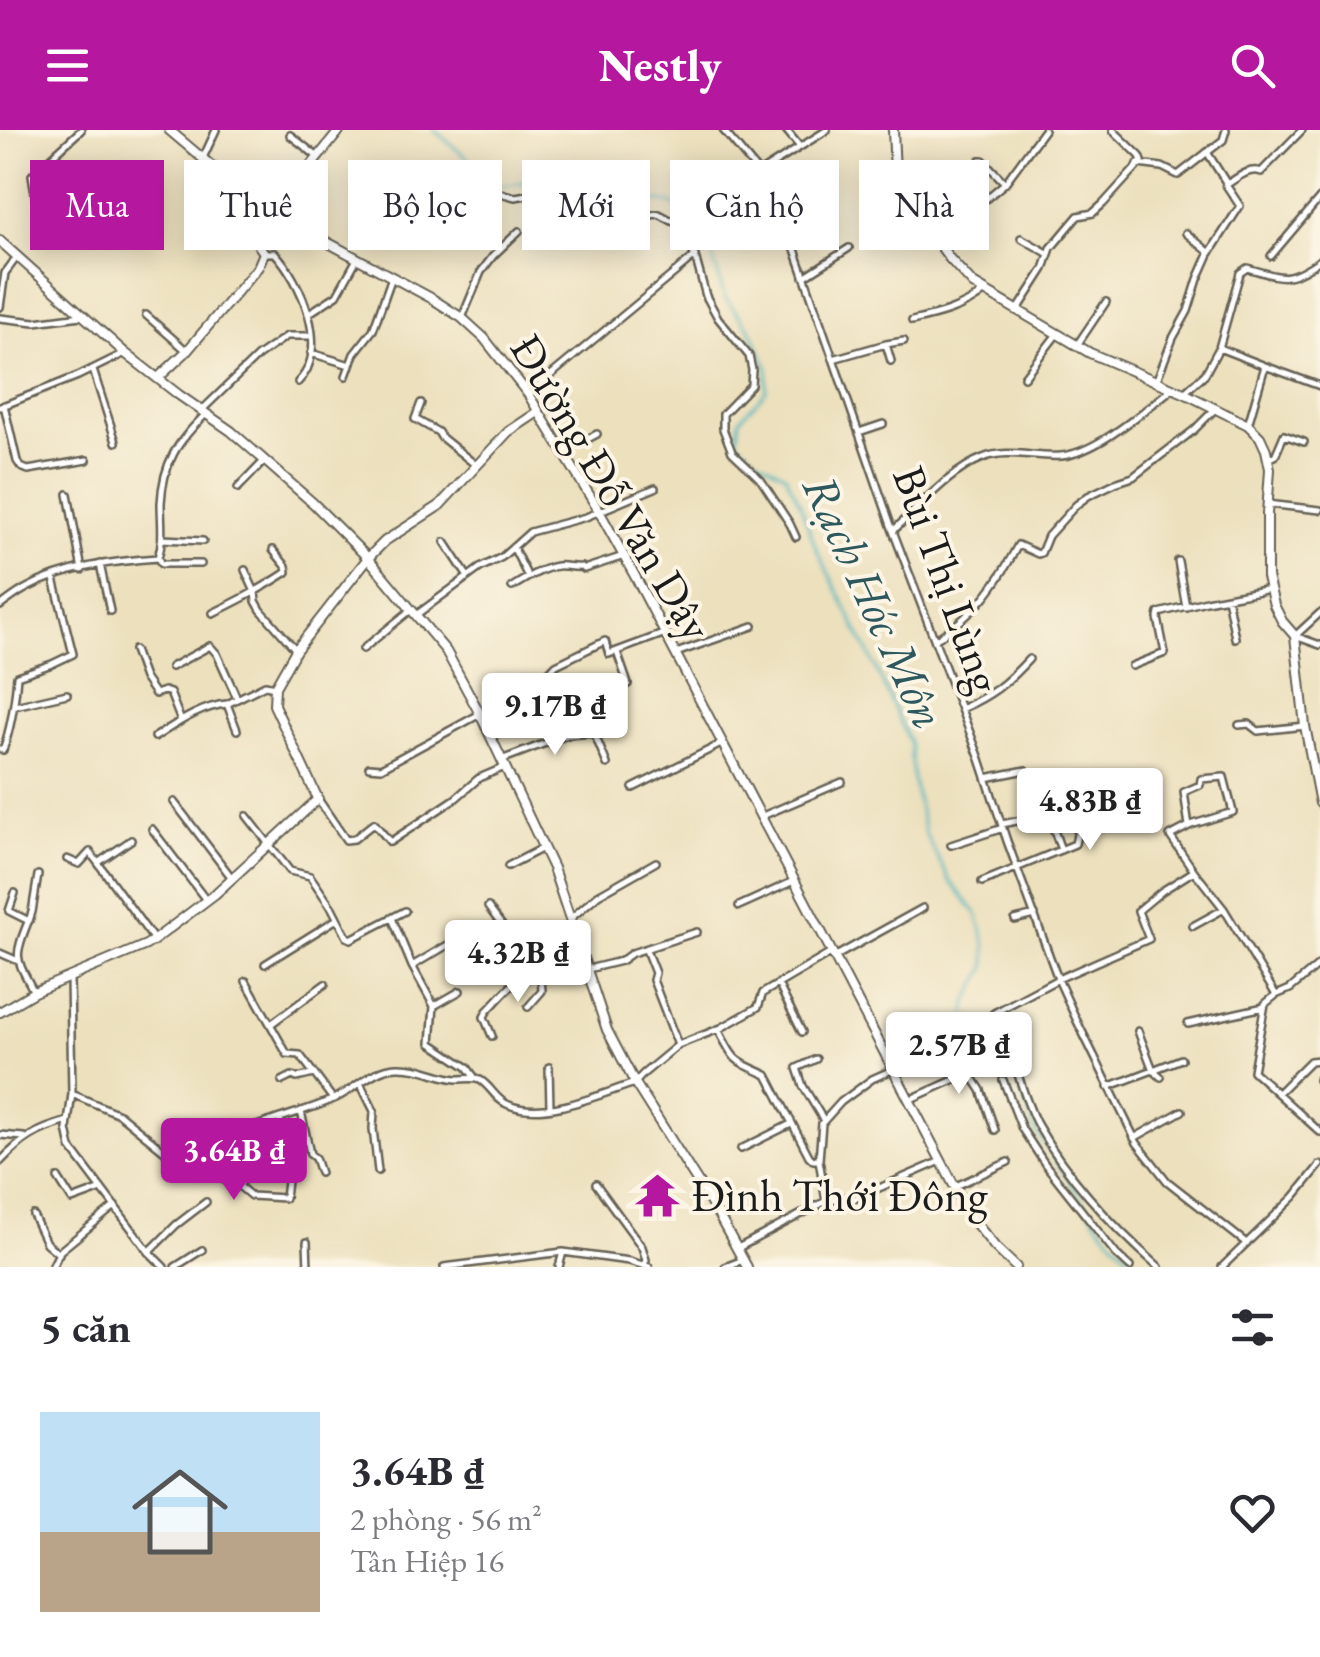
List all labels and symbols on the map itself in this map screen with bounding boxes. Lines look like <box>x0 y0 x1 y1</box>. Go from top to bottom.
street label: Đường Đỗ Văn Dậy <box>498 323 726 651</box>
street label: Bùi Thị Lùng <box>880 458 1016 701</box>
water label: Rạch Hóc Môn <box>789 464 961 738</box>
pin: 9.17B ₫ <box>463 673 647 758</box>
pin: 4.83B ₫ <box>998 768 1182 853</box>
pin: 4.32B ₫ <box>426 920 610 1005</box>
pin: 2.57B ₫ <box>867 1012 1051 1097</box>
pin: 3.64B ₫ <box>142 1118 326 1203</box>
place label: Đình Thới Đông <box>691 1166 988 1224</box>
temple icon: Đình Thới Đông <box>634 1171 682 1219</box>

